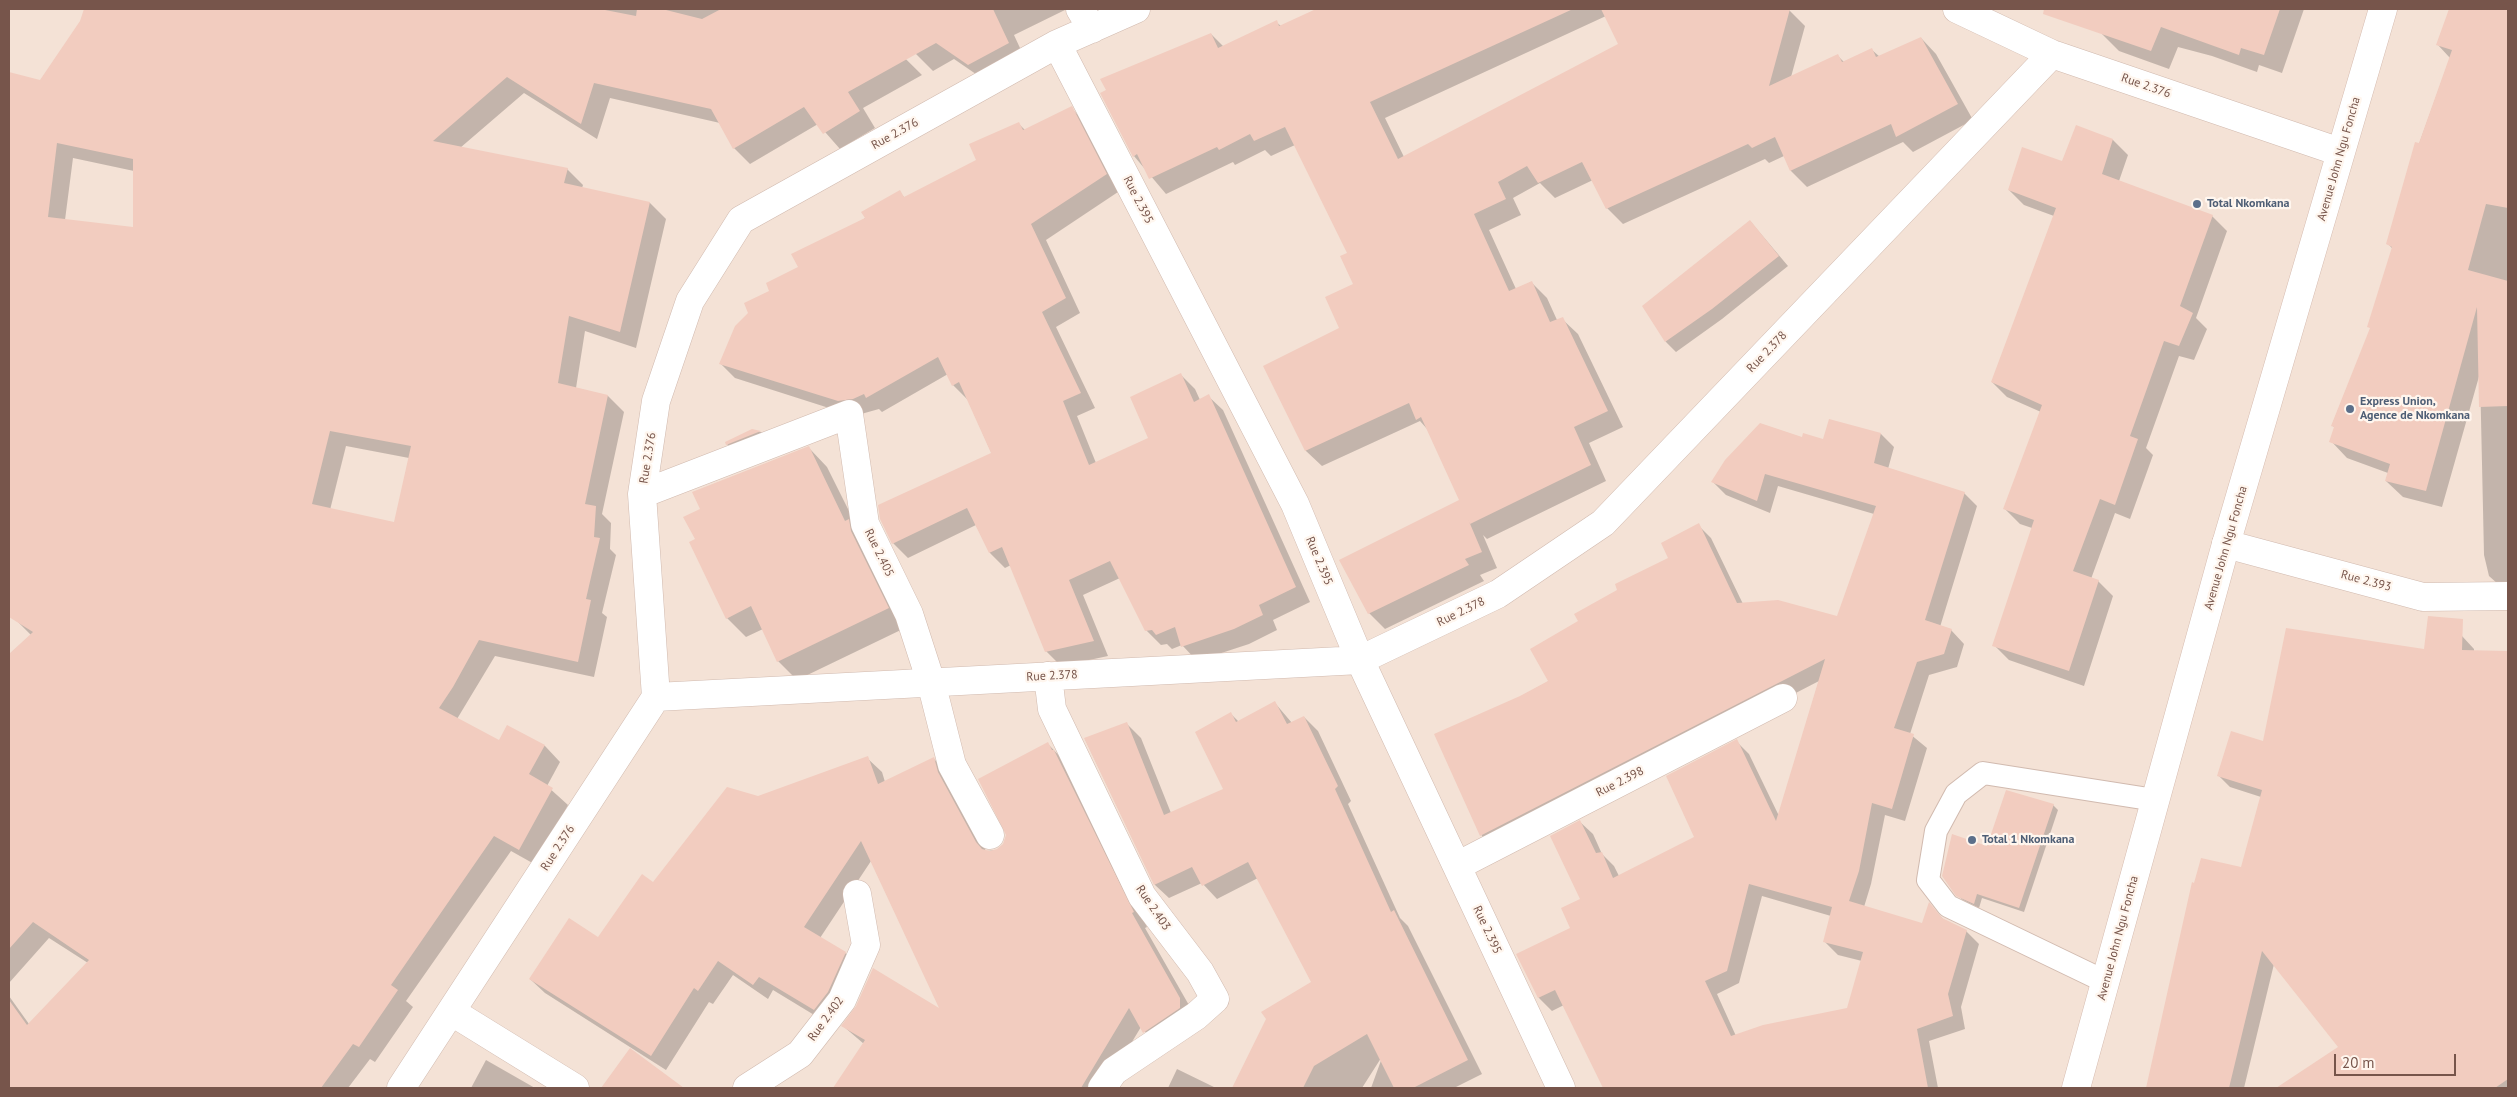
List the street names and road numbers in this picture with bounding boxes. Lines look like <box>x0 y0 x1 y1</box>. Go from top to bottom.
street label: Rue 2.376 <box>2119 71 2173 101</box>
street label: Avenue John Ngu Foncha <box>2314 95 2364 223</box>
street label: Rue 2.376 <box>869 115 921 153</box>
street label: Rue 2.395 <box>1120 174 1156 226</box>
street label: Rue 2.378 <box>1744 328 1790 376</box>
street label: Rue 2.376 <box>637 431 659 485</box>
street label: Avenue John Ngu Foncha <box>2201 484 2251 612</box>
street label: Rue 2.405 <box>861 527 897 579</box>
street label: Rue 2.395 <box>1302 534 1336 588</box>
street label: Rue 2.393 <box>2339 567 2393 595</box>
street label: Rue 2.378 <box>1435 594 1487 630</box>
street label: Rue 2.378 <box>1026 667 1078 685</box>
street label: Rue 2.398 <box>1594 764 1646 800</box>
street label: Rue 2.376 <box>538 822 578 874</box>
street label: Avenue John Ngu Foncha <box>2094 874 2142 1002</box>
street label: Rue 2.403 <box>1133 883 1173 933</box>
street label: Rue 2.395 <box>1470 904 1504 956</box>
street label: Rue 2.402 <box>805 994 847 1044</box>

